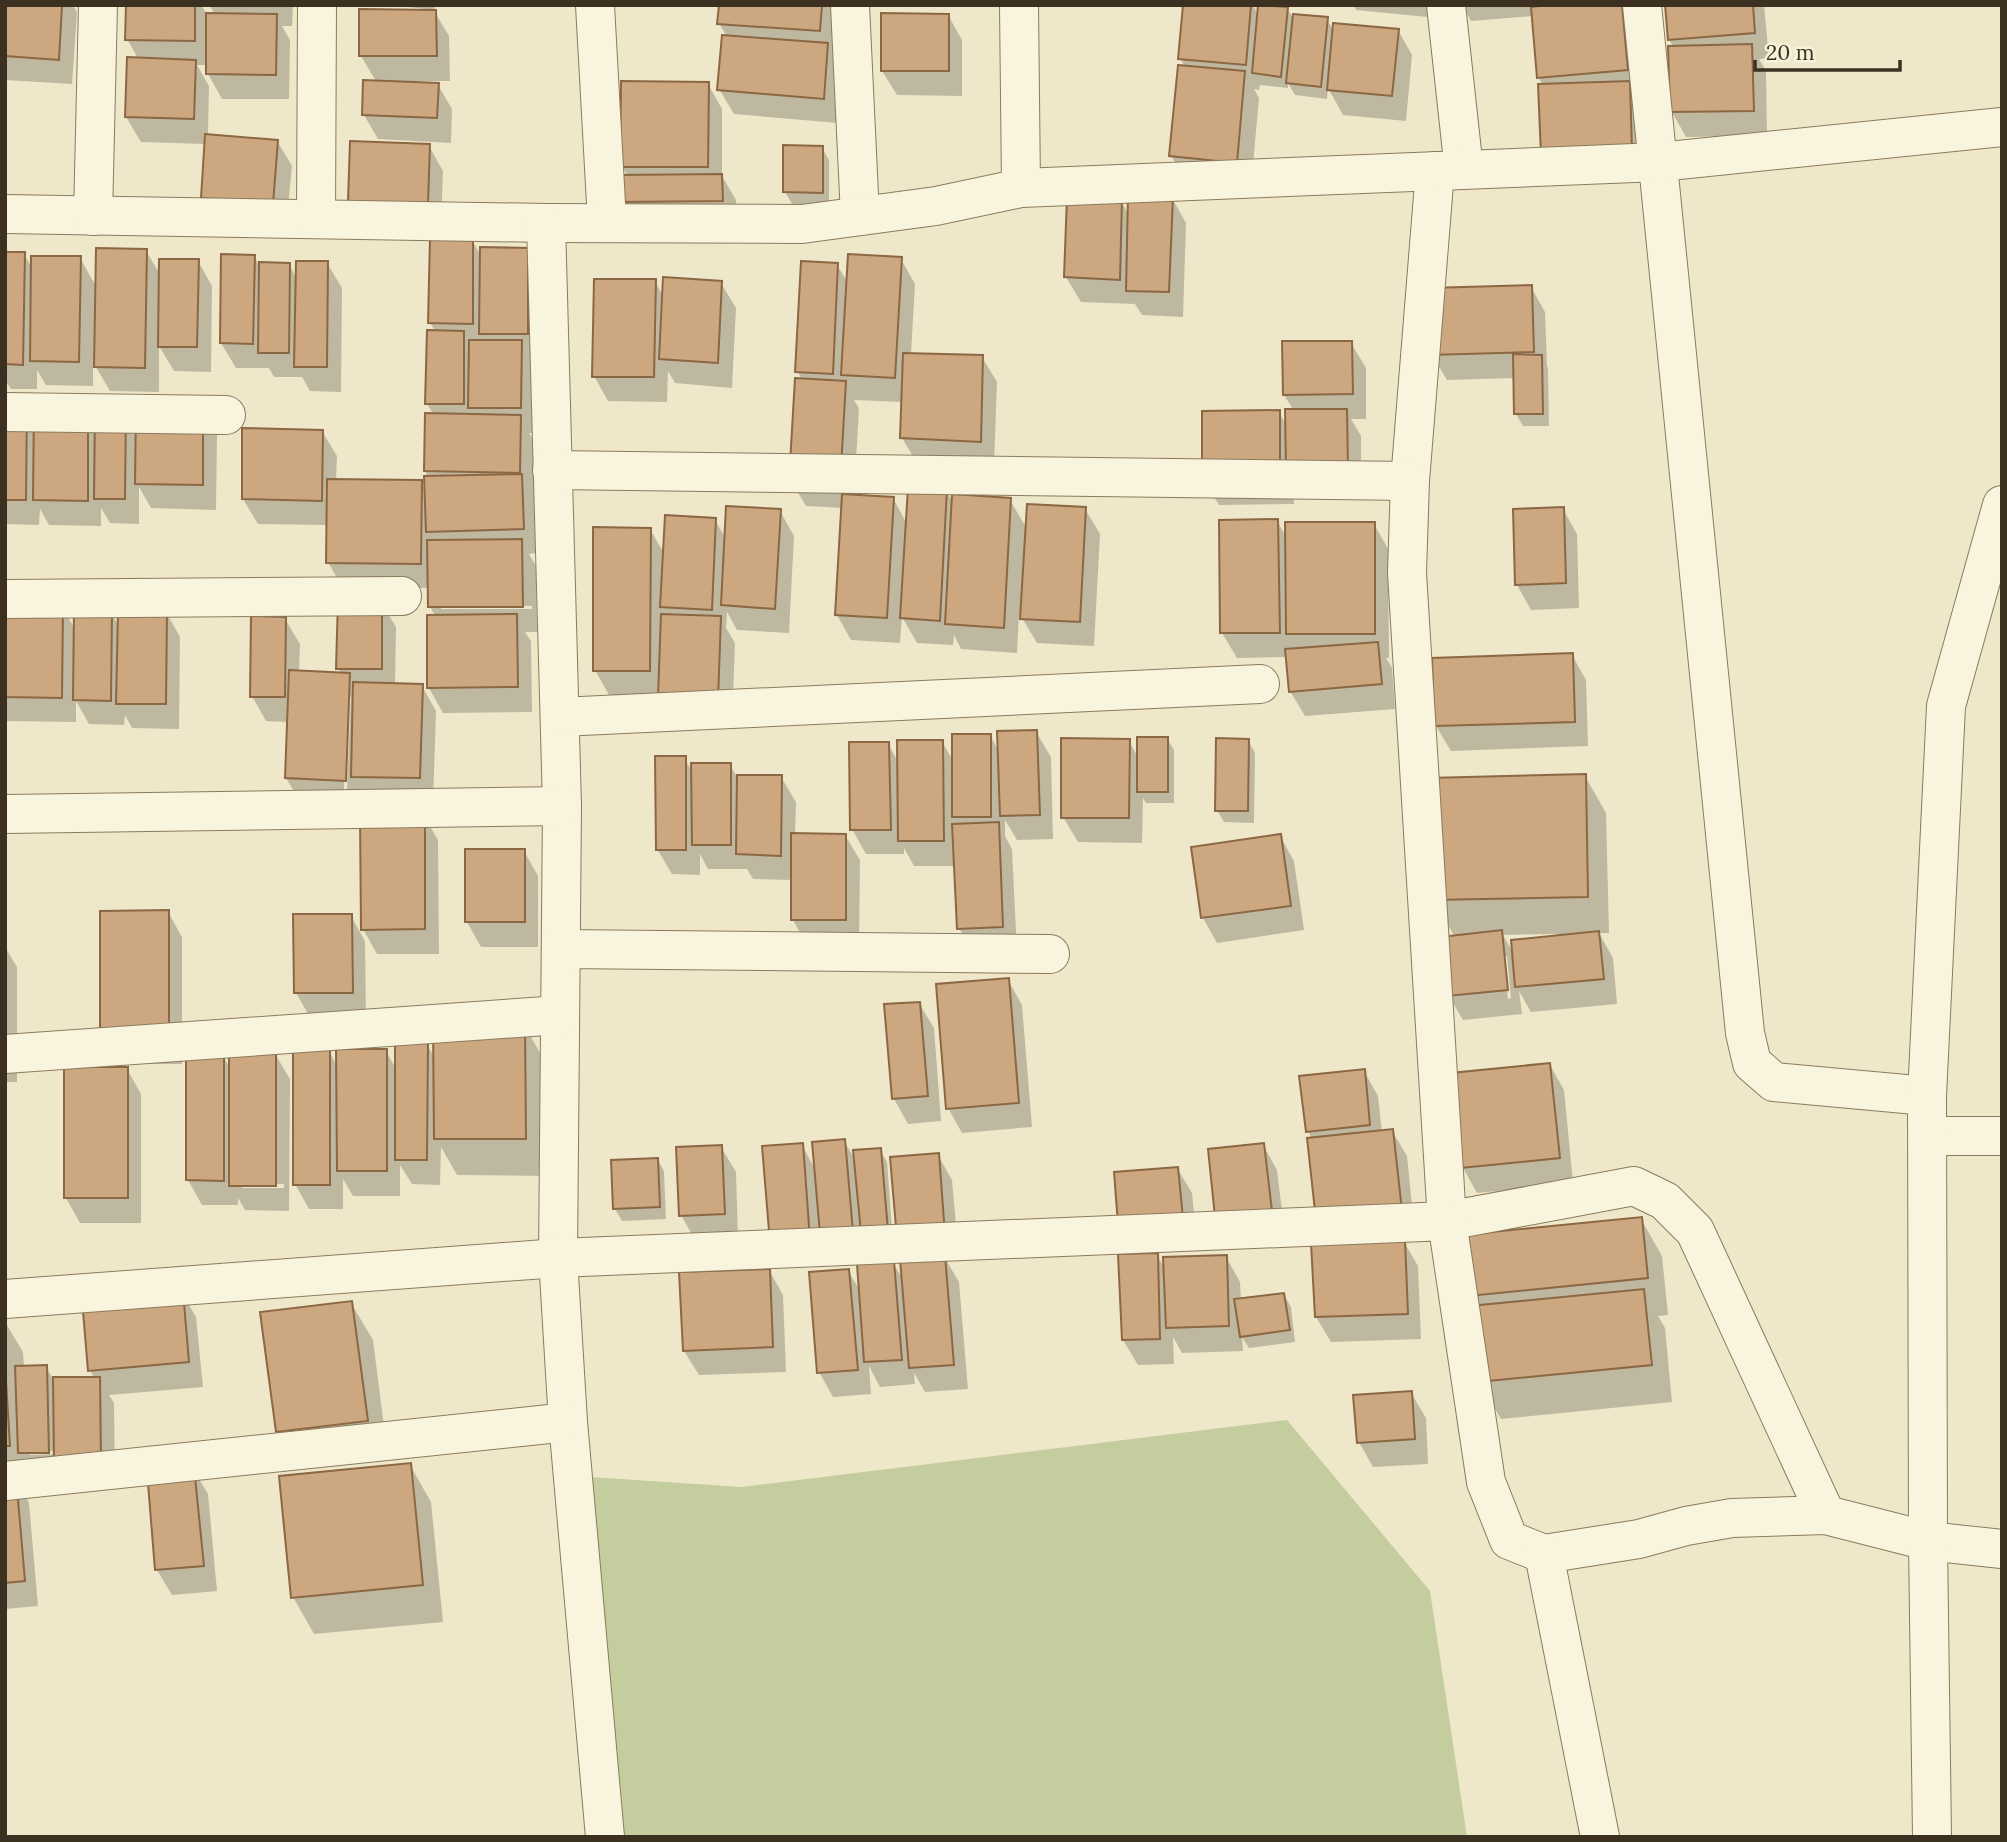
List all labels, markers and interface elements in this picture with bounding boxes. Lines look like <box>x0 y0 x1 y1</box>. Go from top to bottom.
scale bar <box>1755 28 1900 72</box>
text: 20 m <box>1766 39 1815 66</box>

